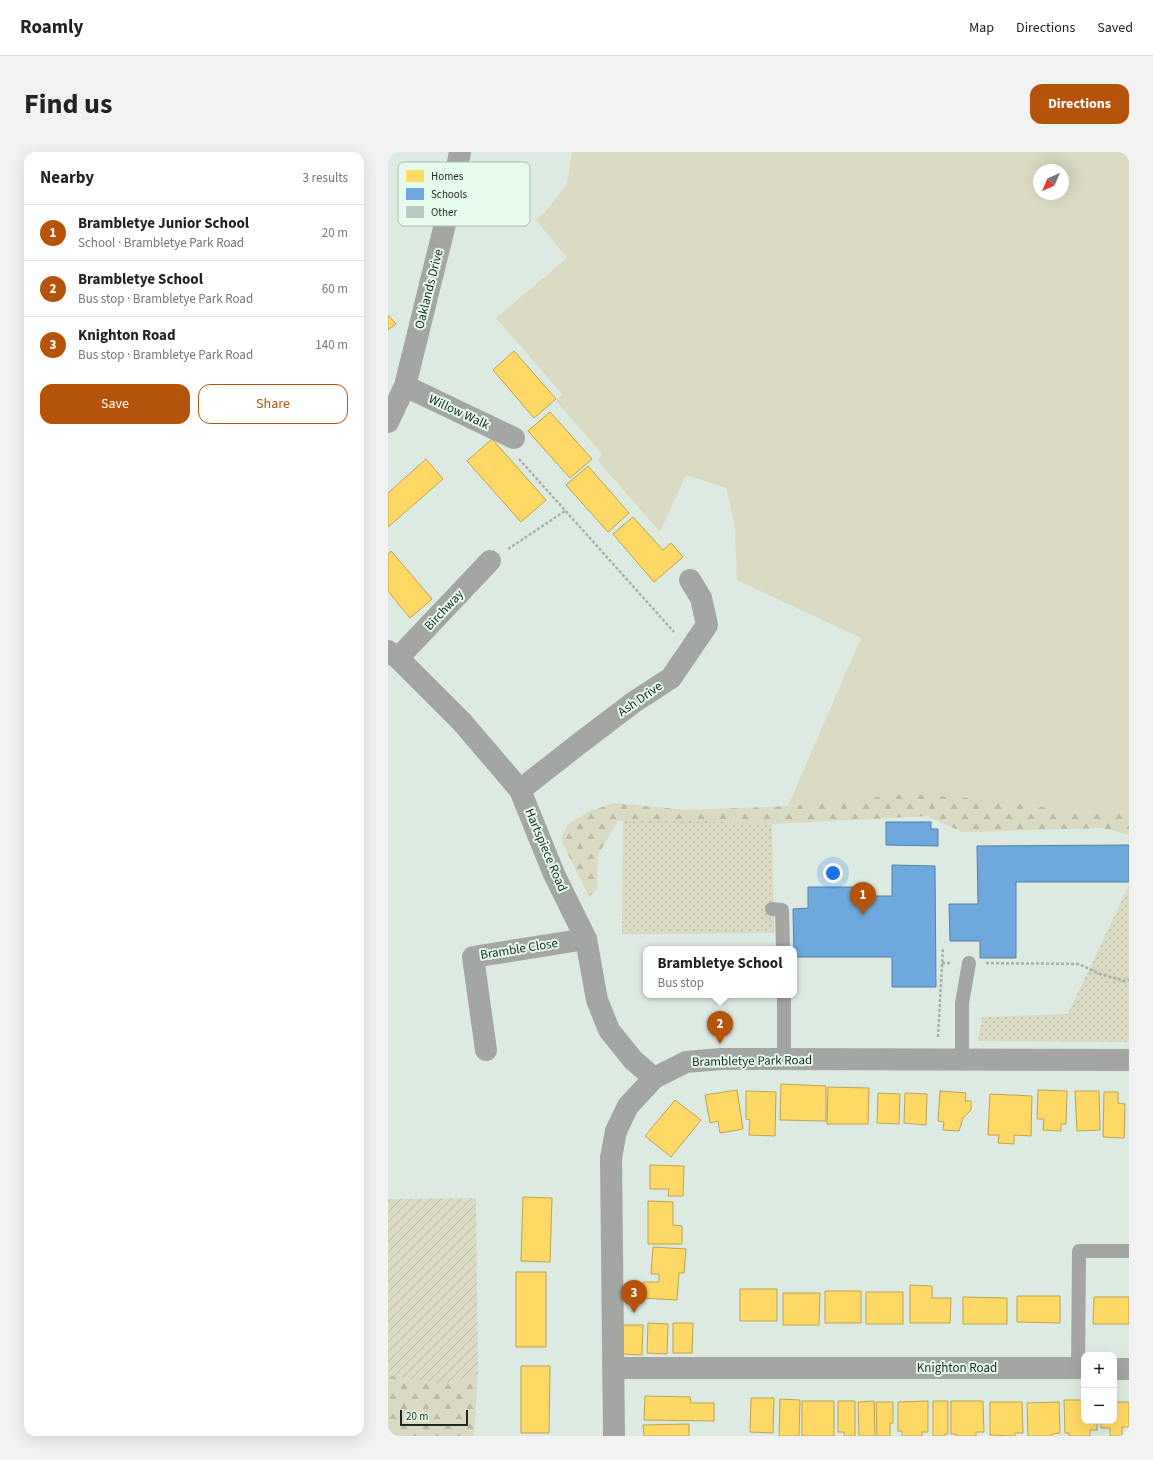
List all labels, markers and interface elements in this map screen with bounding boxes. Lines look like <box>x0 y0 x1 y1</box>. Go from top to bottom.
text: Roamly <box>20 14 83 41</box>
text: Map <box>969 18 994 38</box>
text: Directions <box>1016 18 1075 38</box>
text: Saved <box>1097 18 1133 38</box>
text: Find us <box>24 84 112 124</box>
button: Directions <box>1030 84 1129 124</box>
legend <box>398 162 530 226</box>
north arrow <box>1033 164 1069 200</box>
text: Nearby <box>40 166 94 190</box>
text: 3 results <box>303 169 348 187</box>
text: Homes <box>431 169 464 184</box>
text: Schools <box>431 187 468 202</box>
text: Other <box>431 205 457 220</box>
text: Brambletye Junior School <box>78 213 249 234</box>
text: 1 <box>50 224 56 242</box>
text: 20 m <box>322 224 348 242</box>
text: School · Brambletye Park Road <box>78 234 244 252</box>
street label: Oaklands Drive <box>410 247 448 331</box>
text: Brambletye School <box>78 269 203 290</box>
text: 2 <box>50 280 56 298</box>
text: 60 m <box>322 280 348 298</box>
text: Bus stop · Brambletye Park Road <box>78 290 253 308</box>
text: Knighton Road <box>78 325 176 346</box>
text: 3 <box>50 336 56 354</box>
text: 140 m <box>315 336 348 354</box>
text: Bus stop · Brambletye Park Road <box>78 346 253 364</box>
button: Save <box>40 384 190 424</box>
button: Share <box>198 384 348 424</box>
street label: Willow Walk <box>426 390 493 434</box>
street label: Birchway <box>420 586 468 634</box>
street label: Ash Drive <box>614 677 666 721</box>
street label: Hartspiece Road <box>520 806 572 894</box>
your location <box>823 863 843 883</box>
pin: 1 <box>850 882 876 915</box>
street label: Bramble Close <box>479 934 559 964</box>
popup <box>643 946 797 998</box>
text: Brambletye School <box>658 953 782 974</box>
text: Bus stop <box>658 974 704 992</box>
pin: 2 <box>707 1011 733 1044</box>
street label: Brambletye Park Road <box>692 1051 812 1071</box>
pin: 3 <box>621 1280 647 1313</box>
map controls <box>1081 1352 1117 1424</box>
button: + <box>1081 1352 1117 1388</box>
street label: Knighton Road <box>917 1359 997 1377</box>
button: − <box>1081 1388 1117 1424</box>
scale bar <box>400 1408 468 1427</box>
text: 20 m <box>406 1409 428 1424</box>

